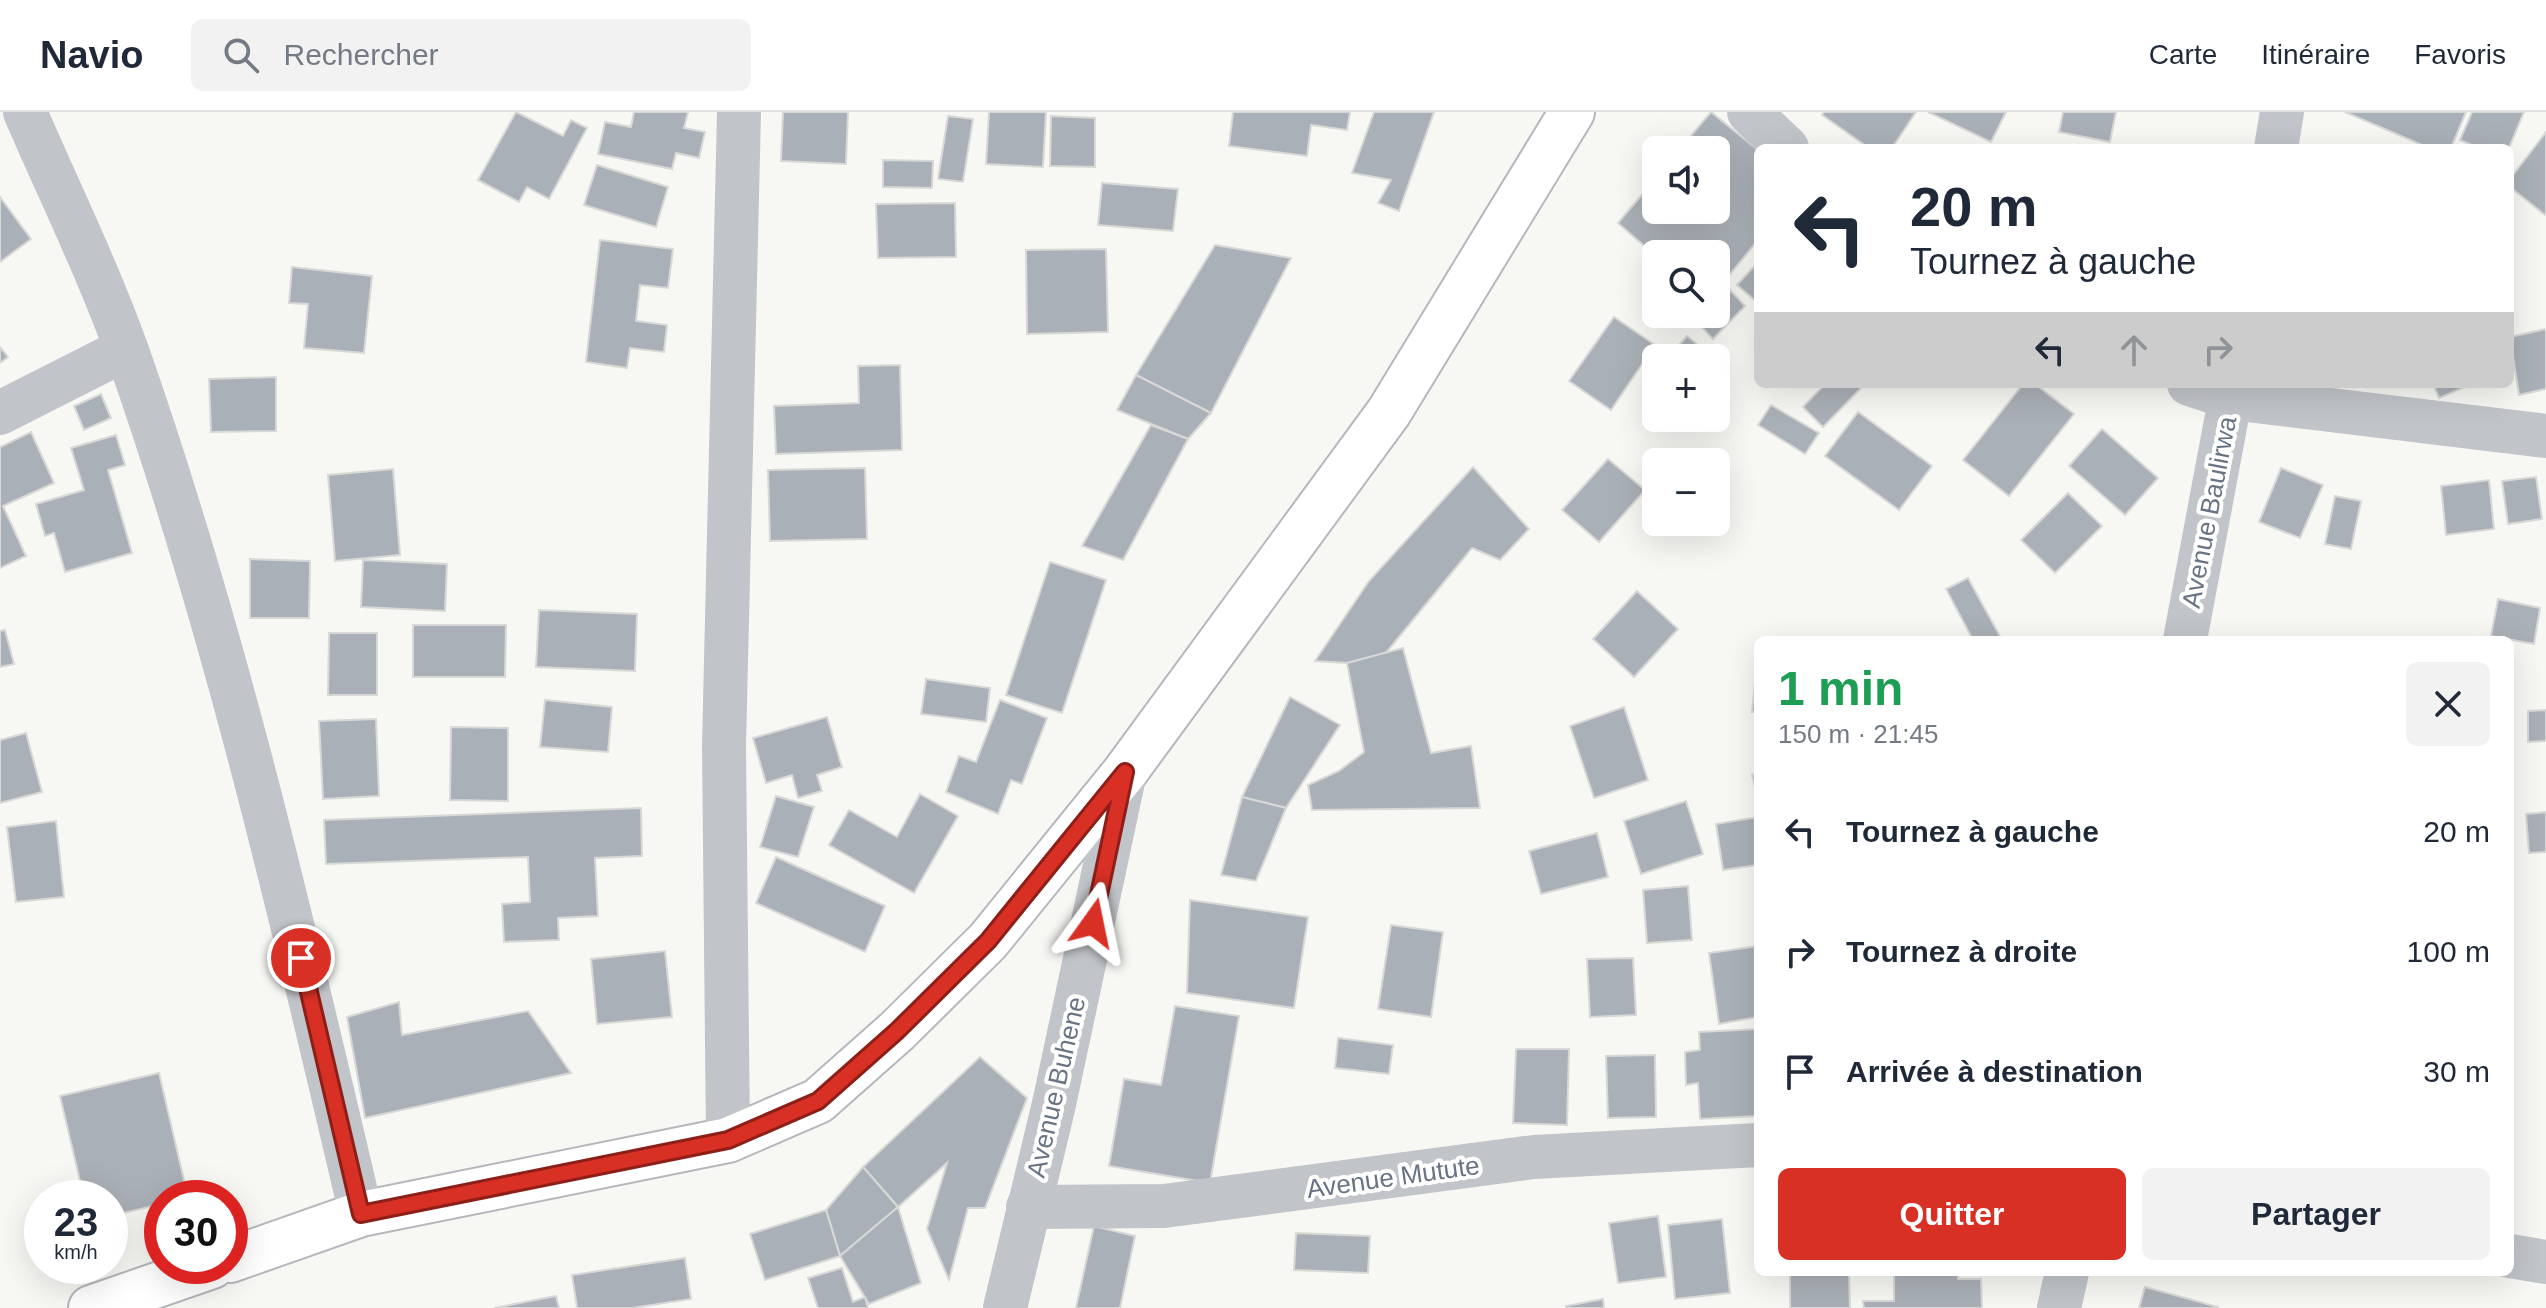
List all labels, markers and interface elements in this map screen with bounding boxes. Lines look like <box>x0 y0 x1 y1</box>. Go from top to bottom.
search box <box>191 19 751 91</box>
icon: search <box>219 33 263 77</box>
text: Navio <box>40 34 143 76</box>
text: Rechercher <box>283 38 439 71</box>
text: Carte <box>2149 39 2217 70</box>
text: Itinéraire <box>2261 39 2370 70</box>
text: Favoris <box>2414 39 2506 70</box>
map controls <box>1642 136 1730 536</box>
button: sound <box>1642 136 1730 224</box>
text: 20 m <box>1910 175 2038 238</box>
icon: left <box>1778 176 1882 280</box>
button: search <box>1642 240 1730 328</box>
text: Tournez à gauche <box>1910 241 2196 282</box>
icon: left <box>2028 328 2072 372</box>
icon: ahead <box>2112 328 2156 372</box>
icon: right <box>2196 328 2240 372</box>
button: + <box>1642 344 1730 432</box>
street label: Avenue Baulirwa <box>2176 413 2242 610</box>
button: − <box>1642 448 1730 536</box>
text: 1 min <box>1778 662 1903 715</box>
button: close <box>2406 662 2490 746</box>
text: 150 m · 21:45 <box>1778 719 1938 749</box>
icon: left <box>1778 810 1822 854</box>
text: Tournez à gauche <box>1846 815 2099 848</box>
text: 20 m <box>2423 815 2490 848</box>
position arrow <box>1051 881 1135 965</box>
pin <box>267 924 335 992</box>
icon: right <box>1778 930 1822 974</box>
text: Tournez à droite <box>1846 935 2077 968</box>
text: 100 m <box>2407 935 2490 968</box>
icon: arrive <box>279 936 323 980</box>
street label: Avenue Buhene <box>1021 994 1091 1180</box>
icon: arrive <box>1778 1050 1822 1094</box>
text: Arrivée à destination <box>1846 1055 2143 1088</box>
text: 30 m <box>2423 1055 2490 1088</box>
street label: Avenue Mutute <box>1305 1150 1481 1204</box>
button: Quitter <box>1778 1168 2126 1260</box>
button: Partager <box>2142 1168 2490 1260</box>
speed limit sign: 30 <box>144 1180 248 1284</box>
text: 23 <box>54 1200 98 1244</box>
text: km/h <box>54 1241 98 1263</box>

